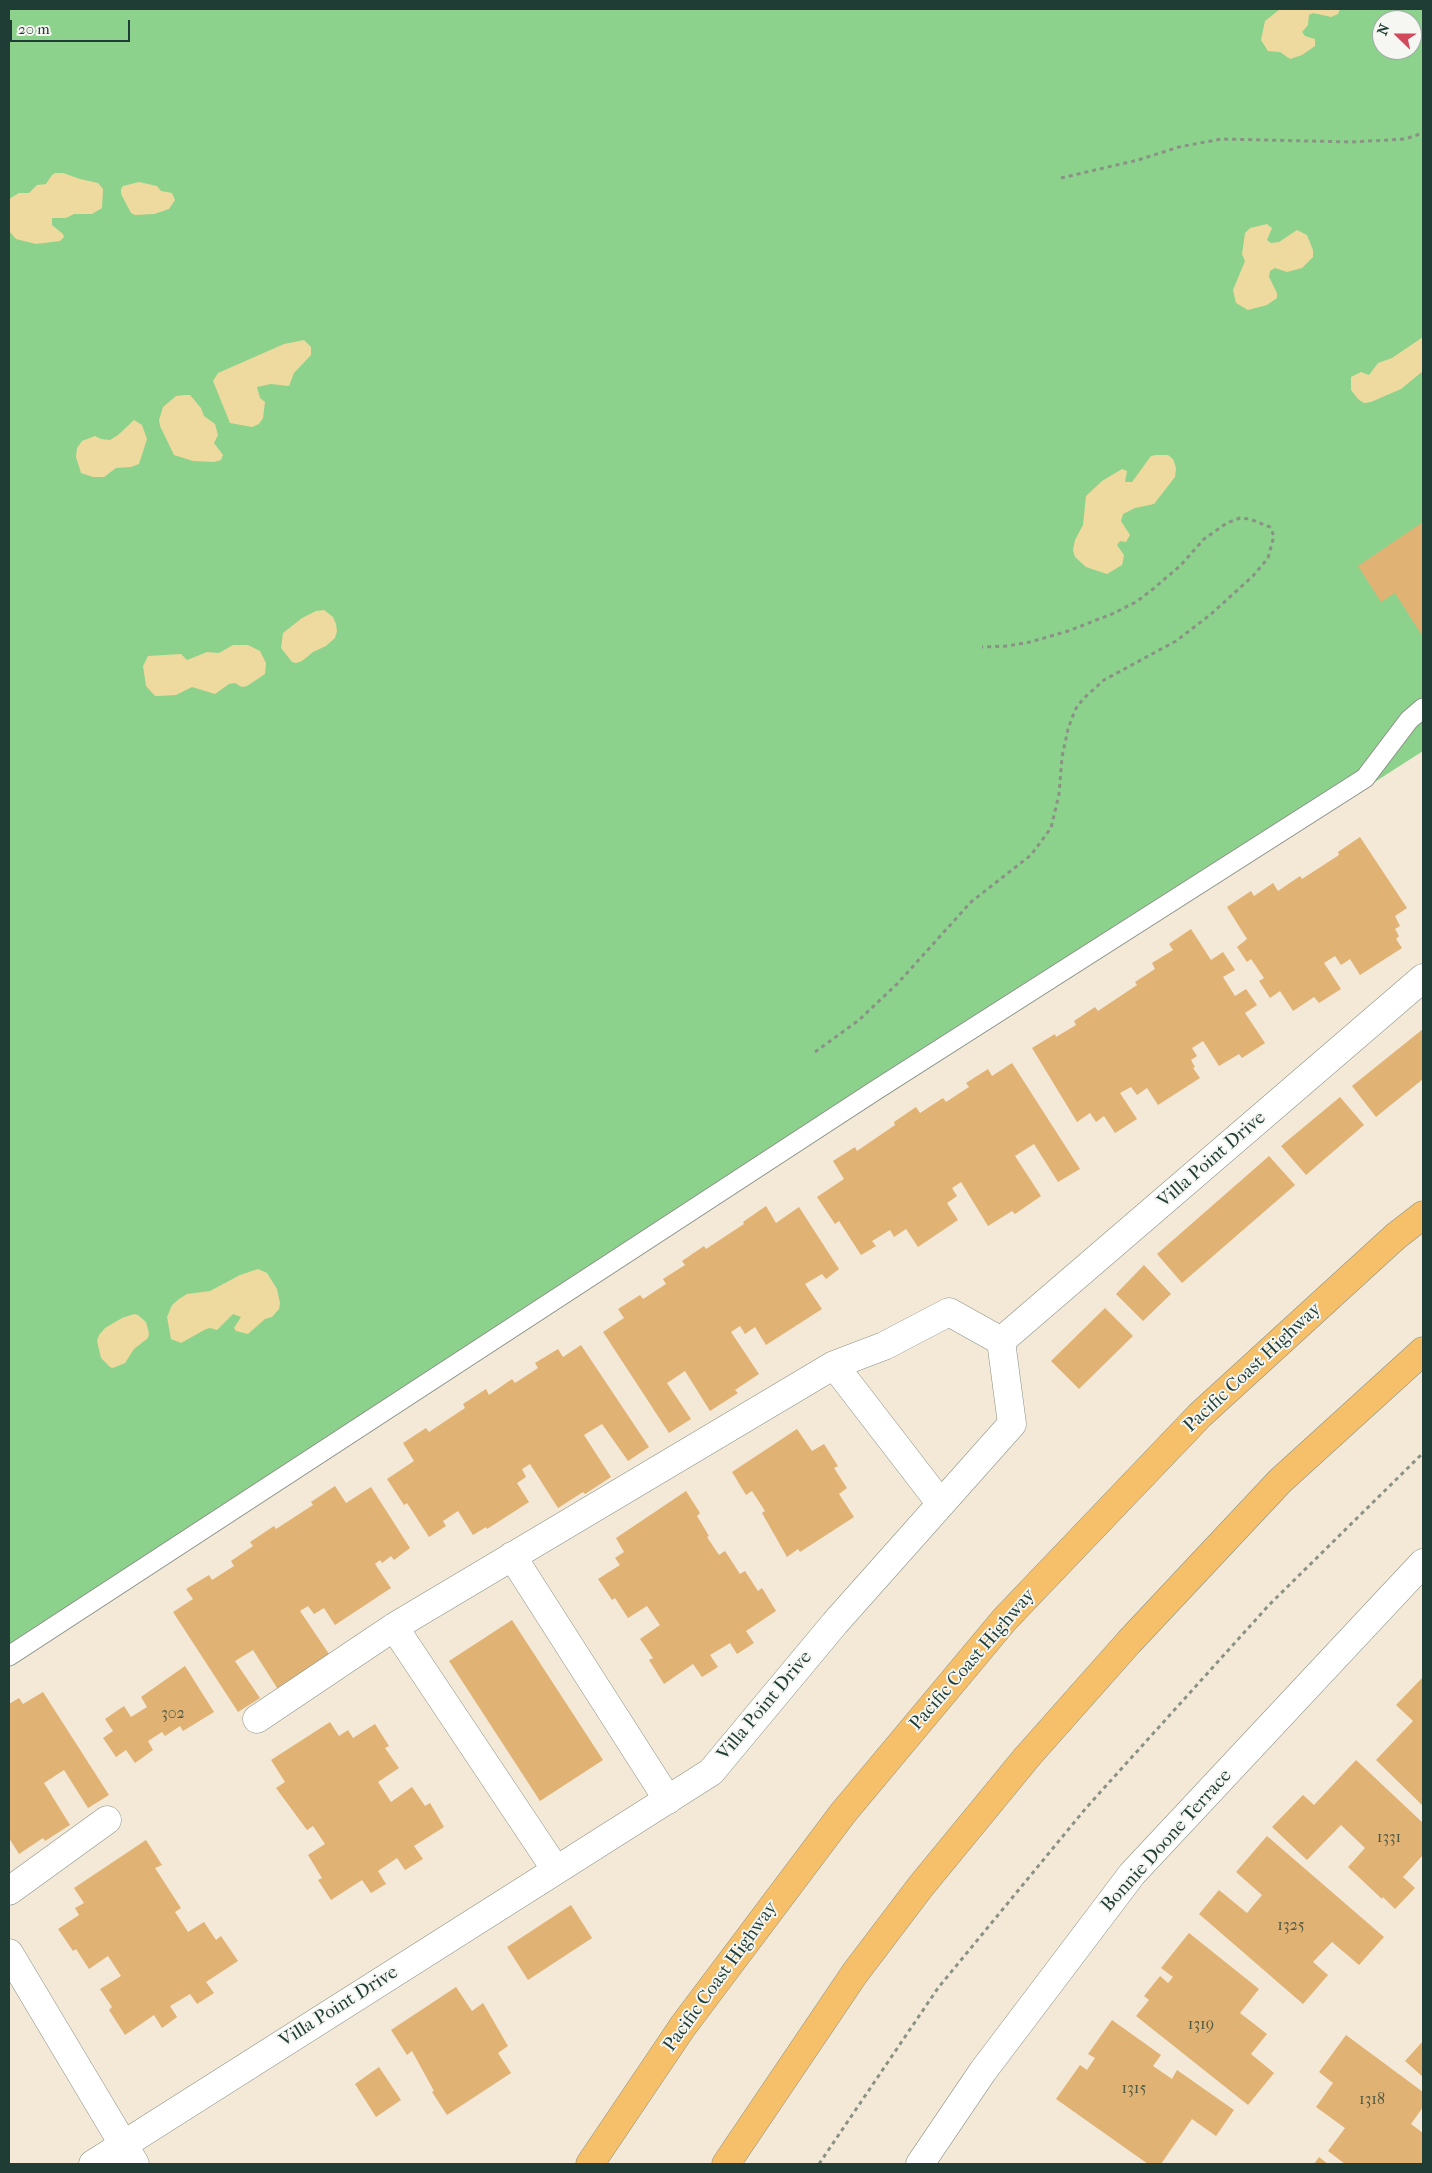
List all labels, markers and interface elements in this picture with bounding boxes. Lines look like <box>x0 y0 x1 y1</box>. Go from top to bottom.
scale bar <box>12 10 132 42</box>
north arrow <box>1372 10 1422 60</box>
text: 20 m <box>18 20 50 38</box>
text: N <box>1374 21 1393 38</box>
street label: Villa Point Drive <box>1153 1107 1271 1213</box>
street label: Pacific Coast Highway <box>1180 1298 1326 1438</box>
street label: Pacific Coast Highway <box>905 1585 1041 1735</box>
street label: Villa Point Drive <box>713 1647 817 1765</box>
house number: 302 <box>161 1704 185 1724</box>
street label: Bonnie Doone Terrace <box>1097 1765 1237 1917</box>
house number: 1331 <box>1377 1828 1401 1848</box>
street label: Pacific Coast Highway <box>659 1898 783 2056</box>
house number: 1325 <box>1277 1916 1305 1936</box>
street label: Villa Point Drive <box>275 1961 403 2053</box>
house number: 1319 <box>1188 2015 1214 2035</box>
house number: 1315 <box>1122 2079 1146 2099</box>
house number: 1318 <box>1359 2090 1385 2110</box>

